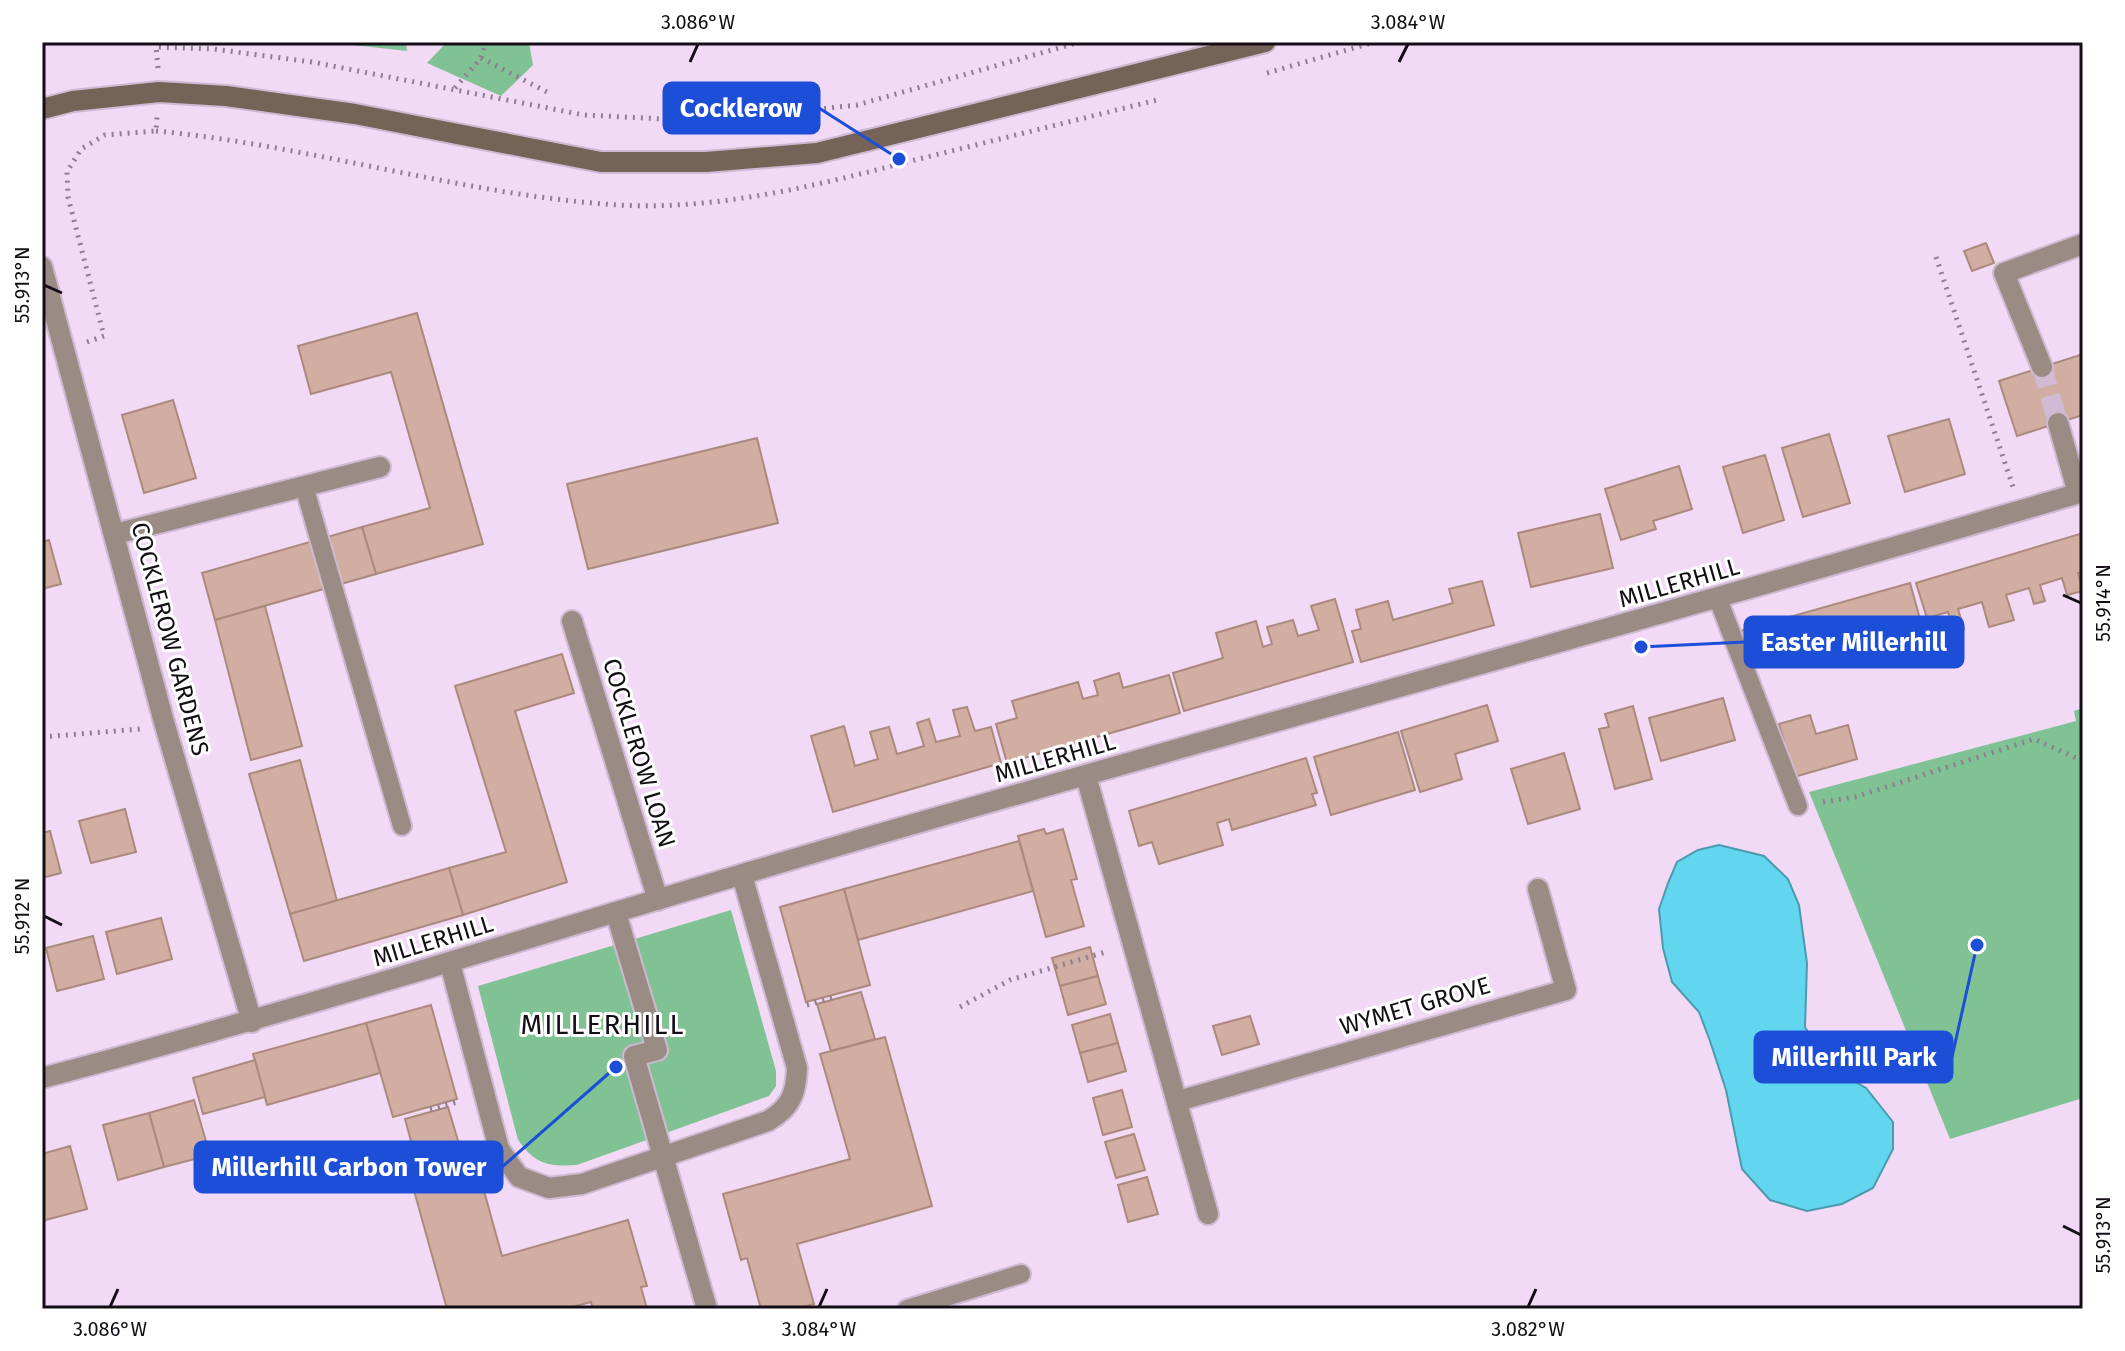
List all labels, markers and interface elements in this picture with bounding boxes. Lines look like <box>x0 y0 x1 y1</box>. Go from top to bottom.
text: 3.086°W <box>661 10 736 34</box>
text: 3.084°W <box>1371 10 1446 34</box>
callout: Cocklerow <box>664 83 819 133</box>
text: Cocklerow <box>680 93 803 124</box>
text: 55.913°N <box>10 246 34 324</box>
street label: COCKLEROW GARDENS <box>125 519 215 759</box>
street label: MILLERHILL <box>1615 552 1743 614</box>
text: 55.914°N <box>2091 564 2115 642</box>
callout: Easter Millerhill <box>1745 617 1963 667</box>
text: Easter Millerhill <box>1761 627 1947 658</box>
street label: COCKLEROW LOAN <box>597 655 681 851</box>
street label: MILLERHILL <box>991 727 1119 789</box>
text: 55.912°N <box>10 877 34 955</box>
street label: MILLERHILL <box>369 909 497 973</box>
street label: WYMET GROVE <box>1337 971 1493 1041</box>
district label: MILLERHILL <box>520 1008 686 1041</box>
callout: Millerhill Park <box>1755 1032 1952 1082</box>
text: Millerhill Park <box>1771 1042 1937 1073</box>
callout: Millerhill Carbon Tower <box>195 1142 502 1192</box>
text: Millerhill Carbon Tower <box>211 1152 487 1183</box>
text: 55.913°N <box>2091 1196 2115 1274</box>
text: 3.086°W <box>73 1317 148 1341</box>
text: 3.084°W <box>782 1317 857 1341</box>
text: 3.082°W <box>1491 1317 1565 1341</box>

